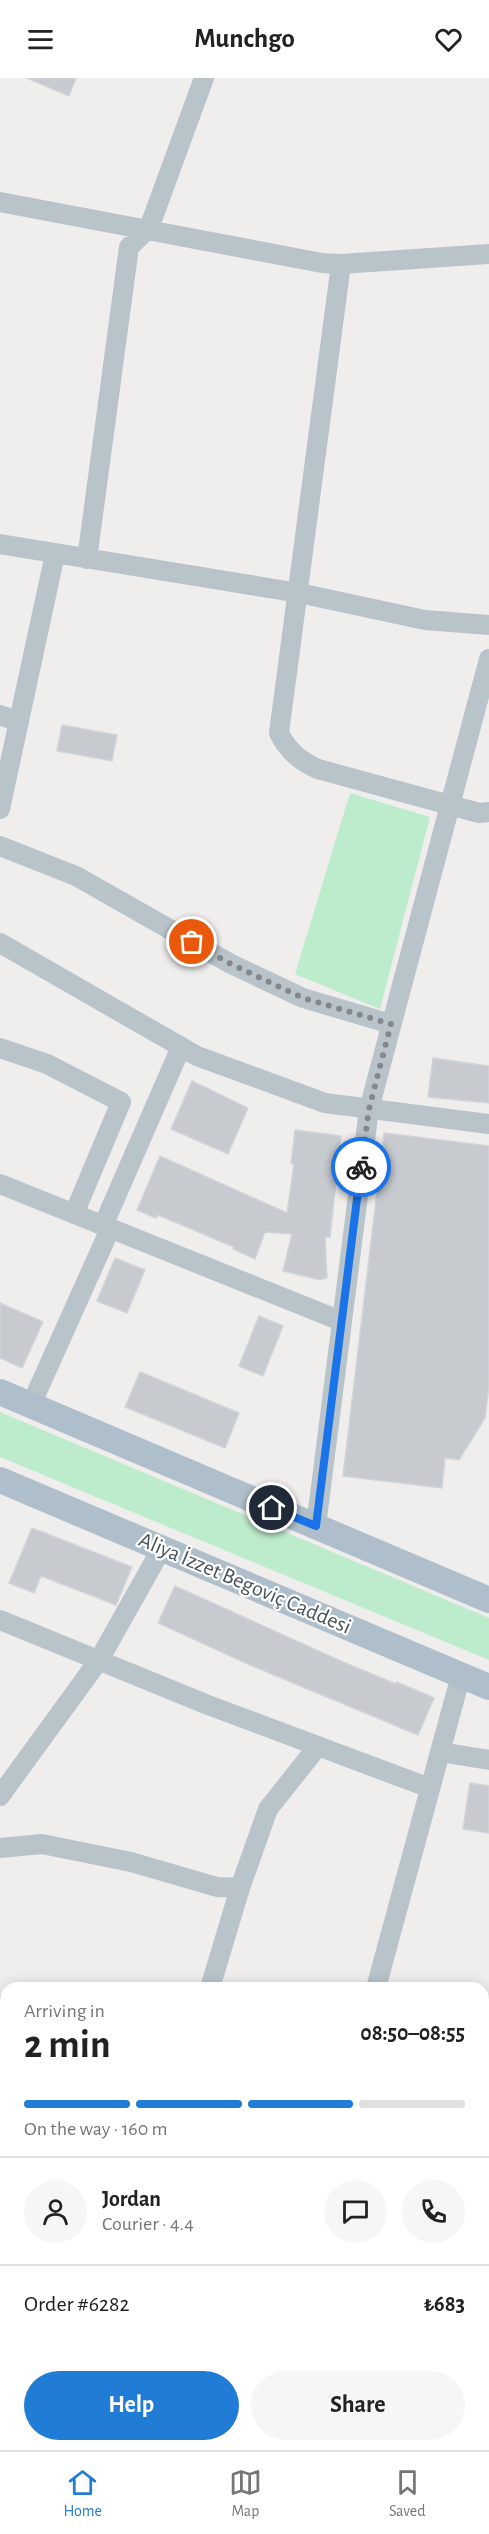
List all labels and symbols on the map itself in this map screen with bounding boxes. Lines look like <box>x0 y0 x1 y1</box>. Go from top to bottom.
pin <box>166 916 217 967</box>
courier <box>331 1137 391 1197</box>
pin <box>246 1482 297 1533</box>
street label: Aliya İzzet Begoviç Caddesi <box>136 1528 354 1638</box>

